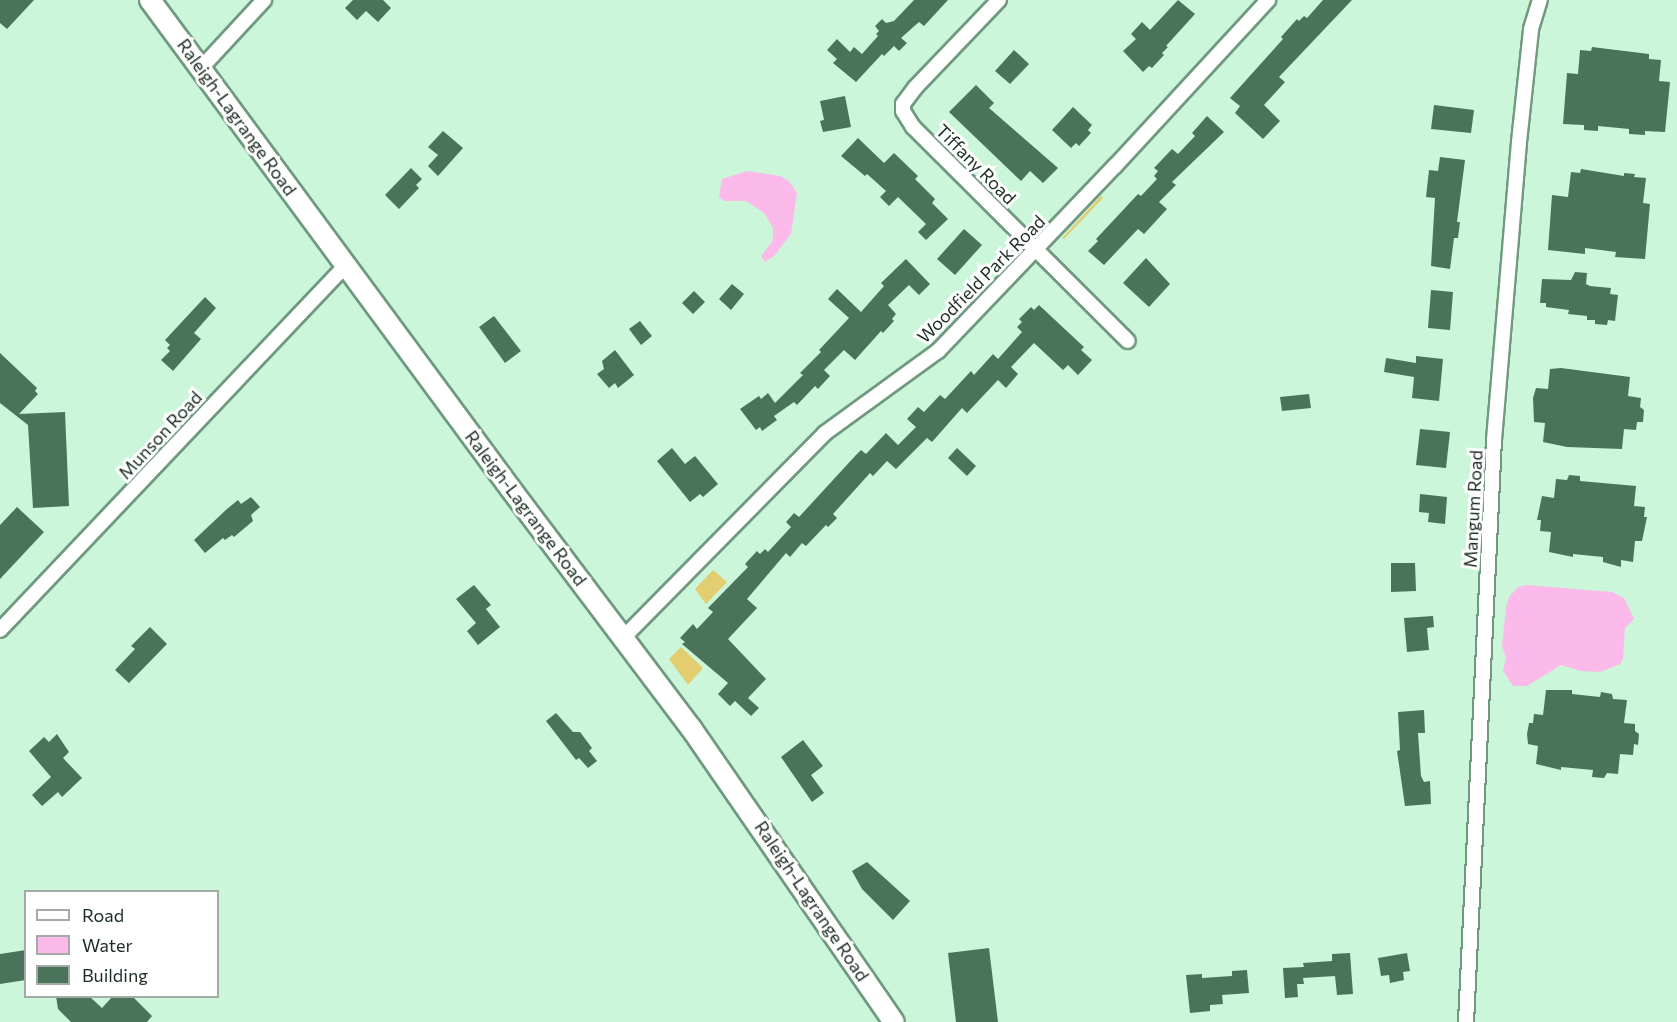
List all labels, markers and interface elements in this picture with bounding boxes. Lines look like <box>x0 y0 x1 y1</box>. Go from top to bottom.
street label: Raleigh-Lagrange Road <box>173 34 301 200</box>
street label: Tiffany Road <box>932 120 1020 208</box>
street label: Woodfield Park Road <box>913 211 1049 347</box>
street label: Munson Road <box>114 387 206 483</box>
street label: Raleigh-Lagrange Road <box>461 426 591 590</box>
street label: Mangum Road <box>1459 450 1487 568</box>
street label: Raleigh-Lagrange Road <box>750 817 874 985</box>
legend <box>24 890 219 998</box>
text: Road <box>82 904 124 926</box>
text: Water <box>82 934 133 956</box>
text: Building <box>82 964 148 986</box>

